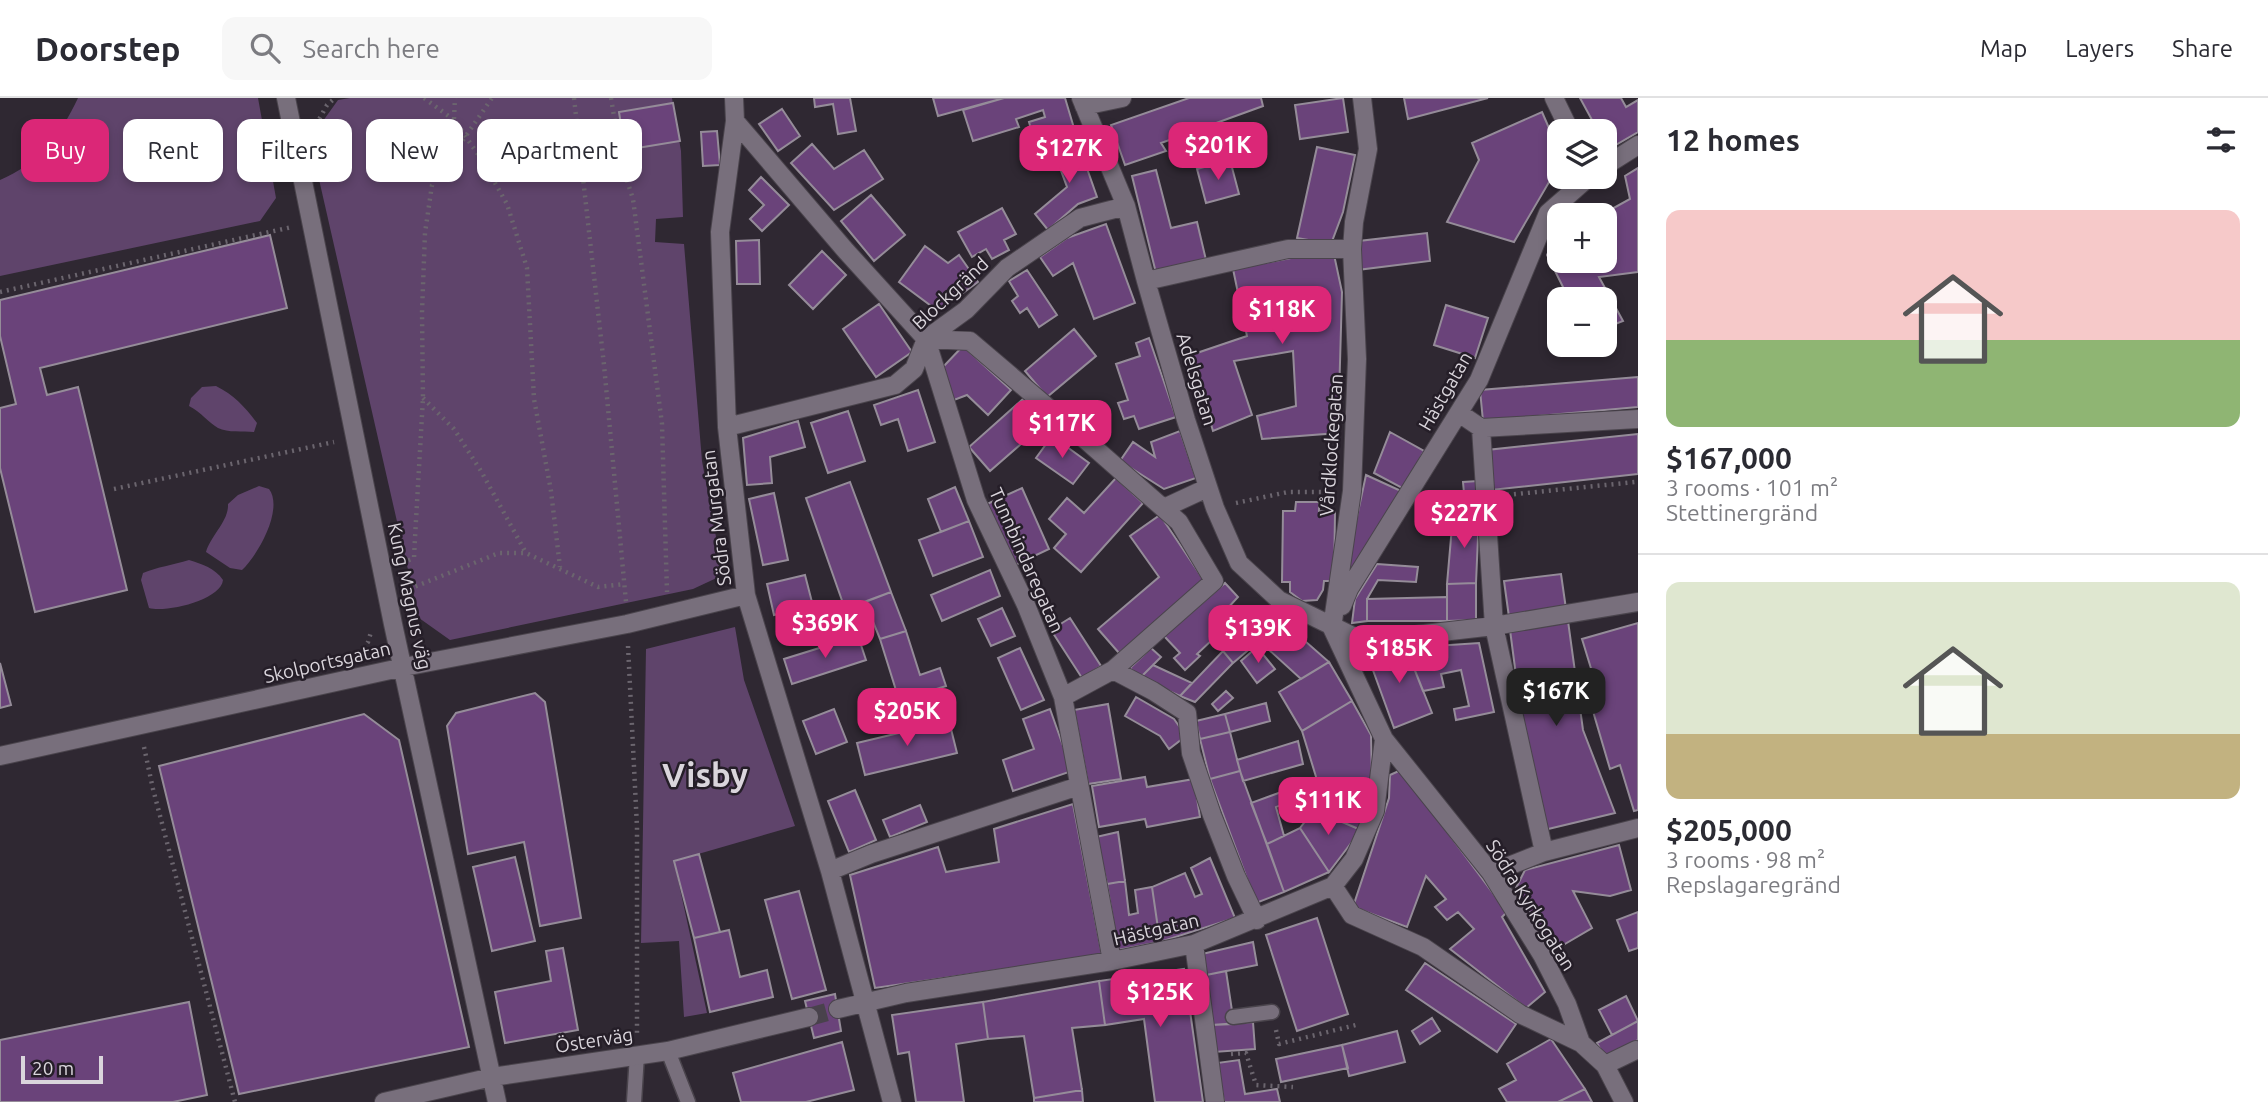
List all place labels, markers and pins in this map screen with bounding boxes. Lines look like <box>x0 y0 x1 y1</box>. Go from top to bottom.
pin: $201K <box>1169 122 1267 182</box>
pin: $127K <box>1020 126 1118 185</box>
pin: $118K <box>1233 286 1331 346</box>
pin: $117K <box>1013 400 1111 460</box>
pin: $227K <box>1415 490 1513 550</box>
pin: $369K <box>776 601 874 660</box>
pin: $139K <box>1209 606 1307 665</box>
pin: $185K <box>1350 626 1448 685</box>
pin: $167K <box>1507 668 1605 728</box>
pin: $205K <box>858 688 956 748</box>
pin: $111K <box>1279 778 1377 837</box>
pin: $125K <box>1111 970 1209 1029</box>

